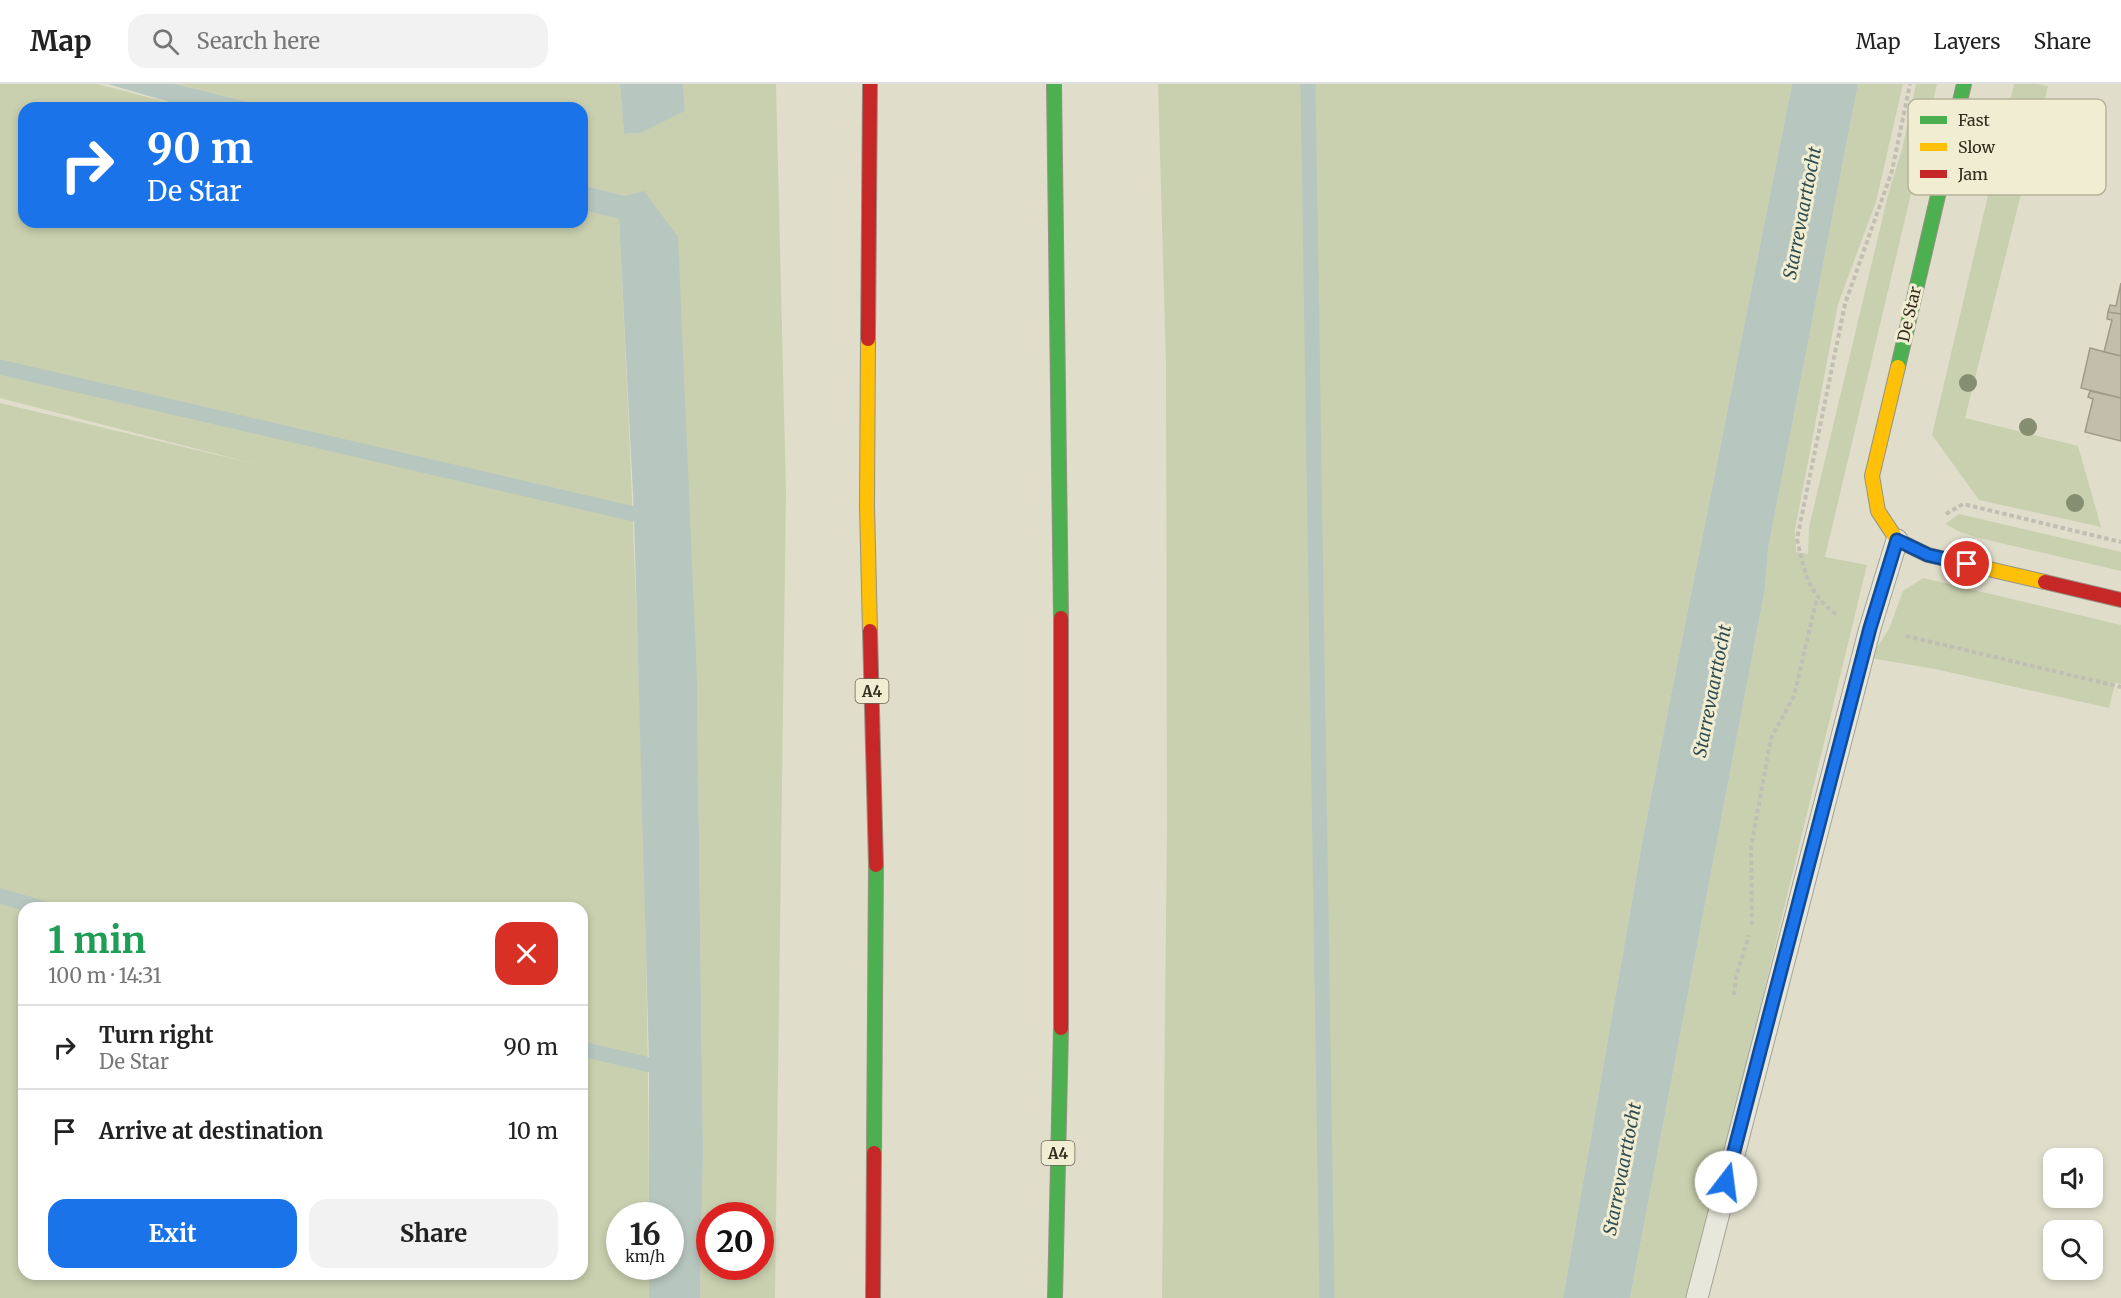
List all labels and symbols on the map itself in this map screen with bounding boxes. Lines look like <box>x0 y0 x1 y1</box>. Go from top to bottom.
legend <box>1908 99 2106 195</box>
text: Fast <box>1958 110 1991 130</box>
text: Slow <box>1958 137 1996 157</box>
water label: Starrevaarttocht <box>1778 144 1826 281</box>
text: Jam <box>1957 164 1988 184</box>
street label: De Star <box>1893 284 1925 344</box>
pin <box>1941 538 1992 589</box>
water label: Starrevaarttocht <box>1688 622 1736 759</box>
road number: A4 <box>856 679 888 703</box>
water label: Starrevaarttocht <box>1598 1100 1646 1237</box>
road number: A4 <box>1042 1141 1074 1165</box>
position arrow <box>1694 1150 1758 1214</box>
speed limit sign: 20 <box>696 1202 774 1280</box>

